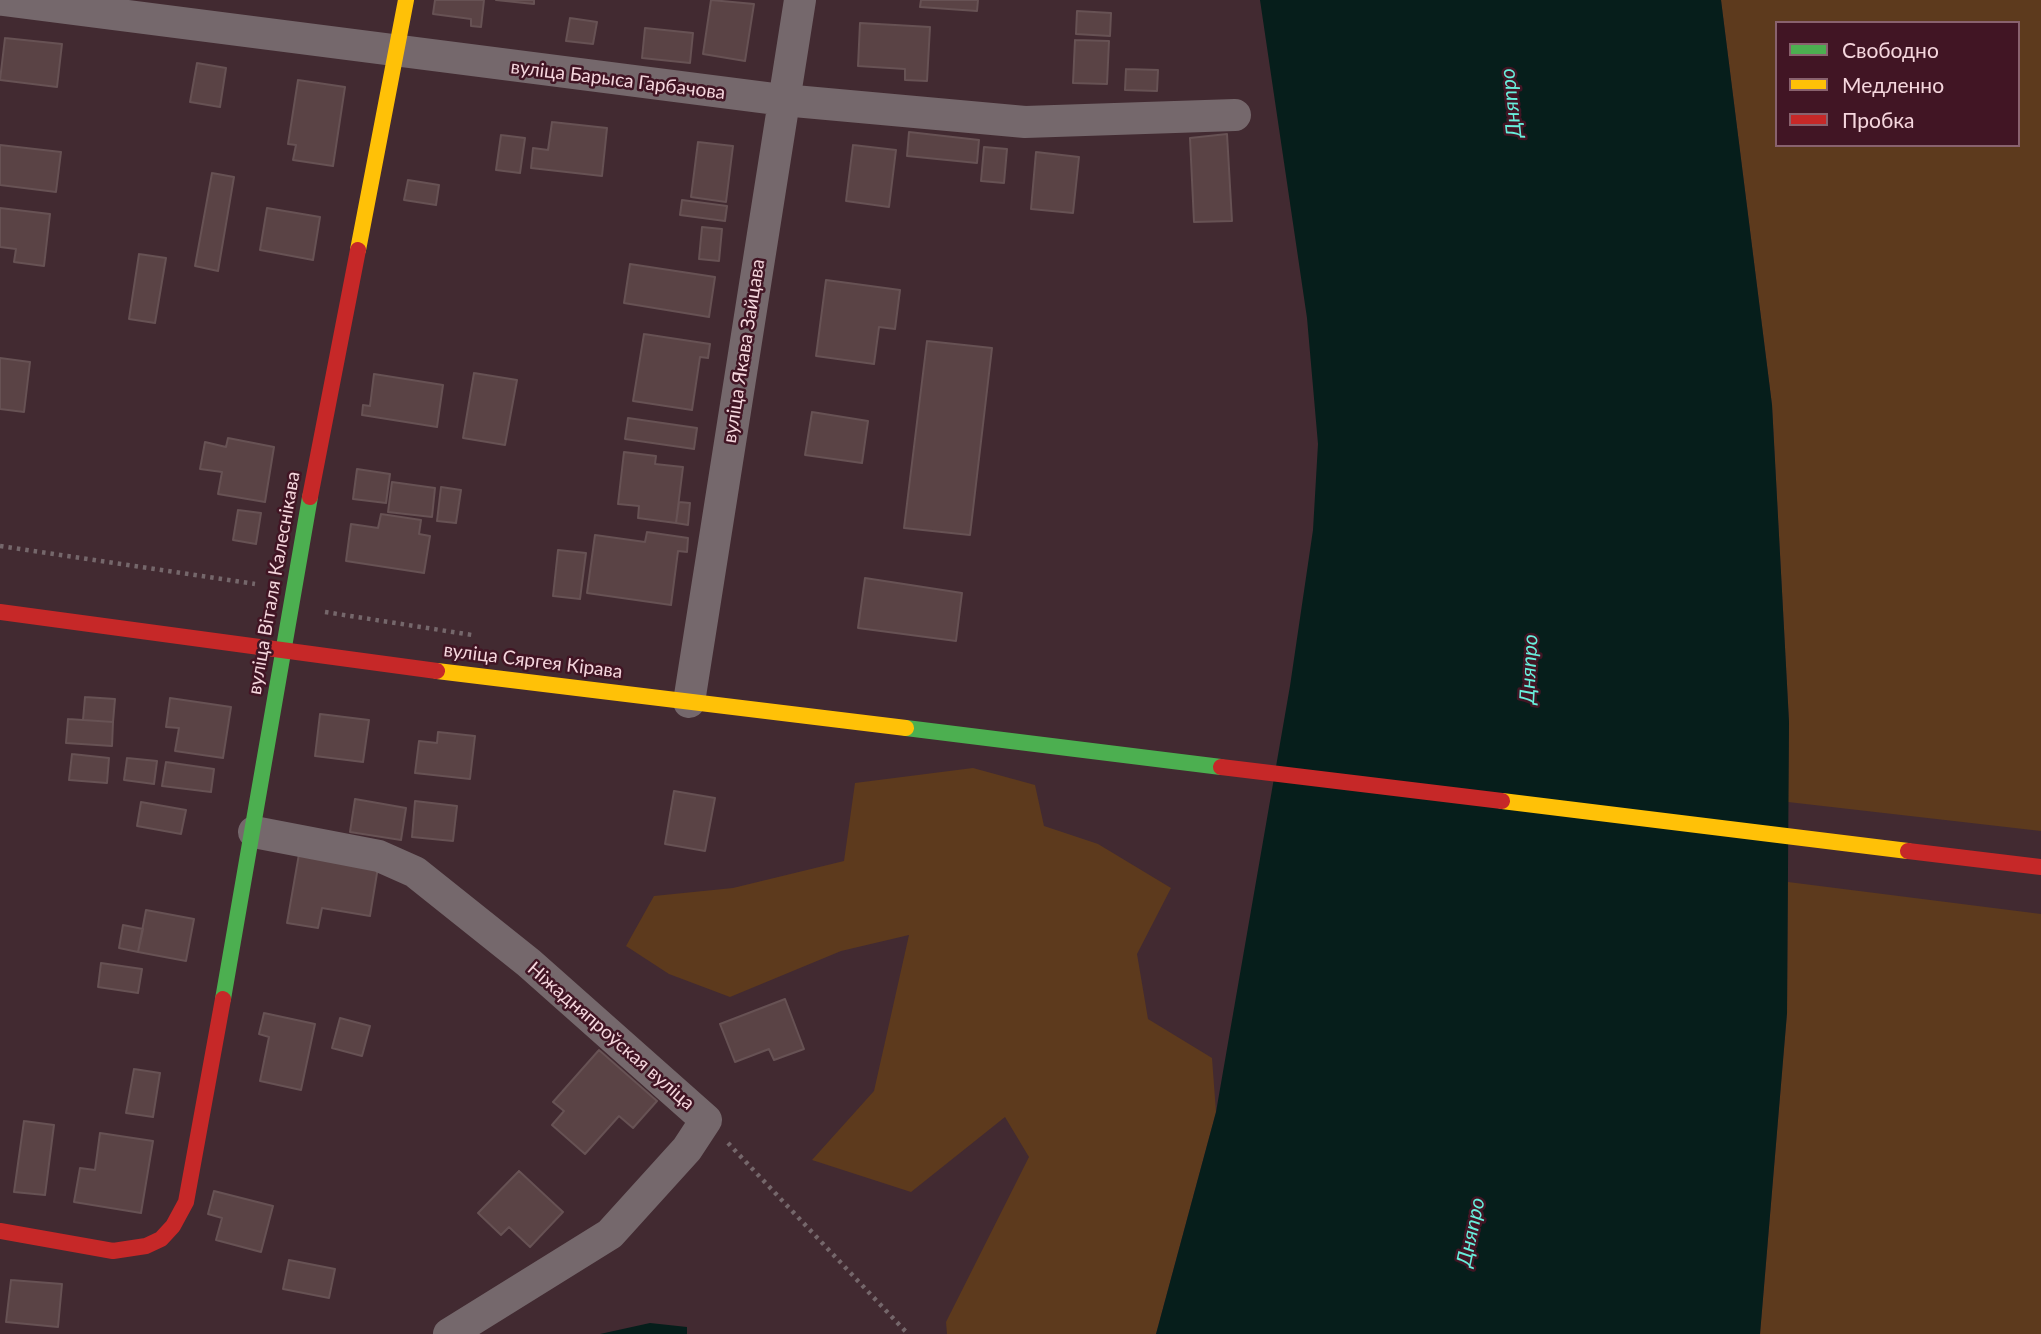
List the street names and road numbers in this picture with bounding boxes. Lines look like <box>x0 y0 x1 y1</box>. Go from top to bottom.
street label: вуліца Барыса Гарбачова <box>509 56 727 104</box>
street label: вуліца Якава Зайцава <box>718 257 770 445</box>
street label: вуліца Віталя Калеснікава <box>243 470 305 696</box>
street label: вуліца Сяргея Кірава <box>442 639 624 683</box>
street label: Ніжадняпроўская вуліца <box>523 957 699 1115</box>

